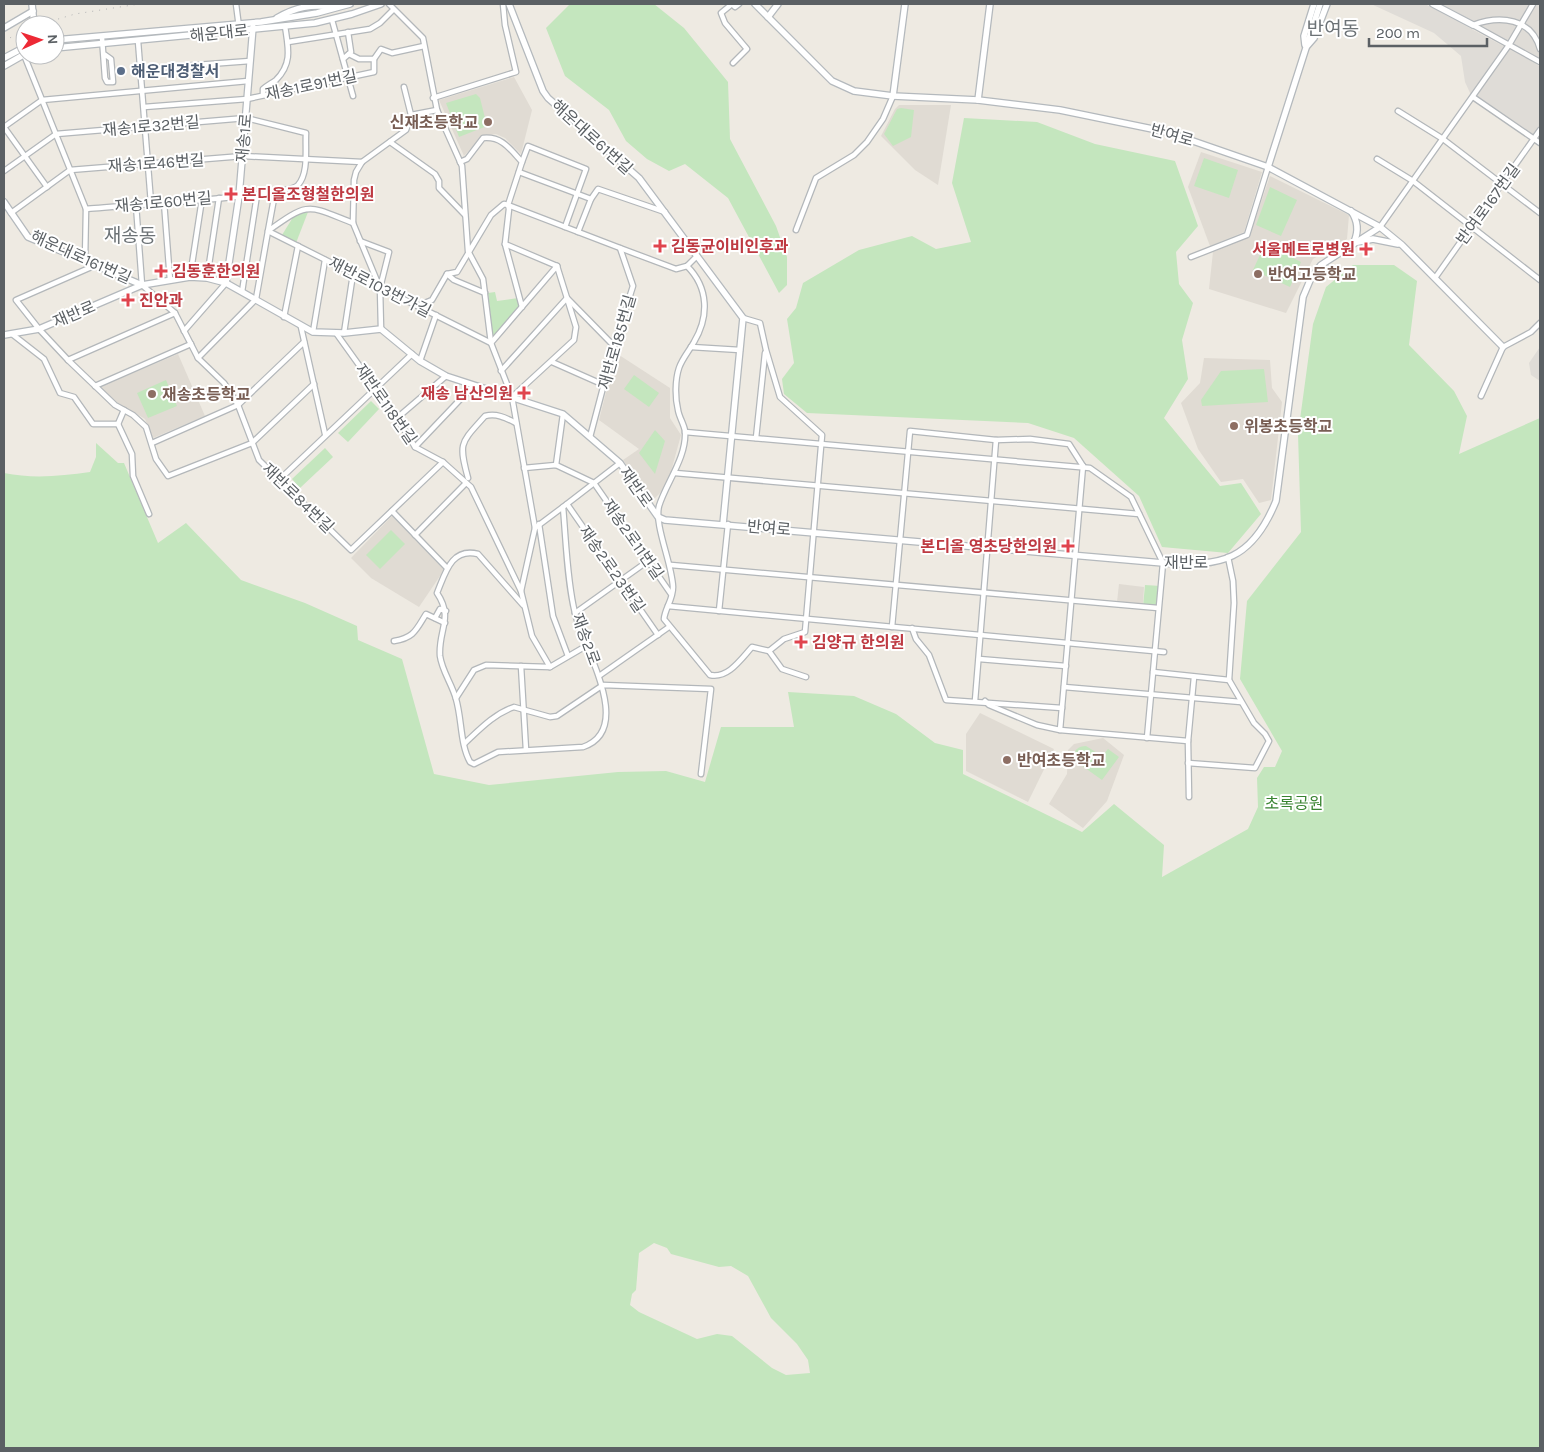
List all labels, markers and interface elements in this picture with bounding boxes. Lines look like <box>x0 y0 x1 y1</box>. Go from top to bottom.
north arrow <box>15 15 65 65</box>
scale bar <box>1369 15 1486 47</box>
district label: 반여동 <box>1307 18 1359 40</box>
street label: 해운대로 <box>189 20 250 46</box>
text: 200 m <box>1376 24 1420 42</box>
text: N <box>44 34 61 45</box>
place label: 해운대경찰서 <box>131 62 219 81</box>
marker: 해운대경찰서 <box>115 65 127 77</box>
street label: 재송1로91번길 <box>263 66 359 104</box>
street label: 해운대로61번길 <box>547 96 637 178</box>
street label: 재송1로32번길 <box>102 112 200 140</box>
street label: 재송1로 <box>232 112 256 163</box>
place label: 신재초등학교 <box>390 113 478 132</box>
marker: 신재초등학교 <box>482 116 494 128</box>
street label: 반여로 <box>1148 120 1196 150</box>
street label: 재송1로46번길 <box>107 150 205 176</box>
street label: 반여로167번길 <box>1452 160 1524 248</box>
place label: 본디올조형철한의원 <box>242 185 374 204</box>
marker: 본디올조형철한의원 <box>224 187 238 201</box>
street label: 재송1로60번길 <box>114 188 212 216</box>
district label: 재송동 <box>104 225 156 247</box>
street label: 해운대로161번길 <box>28 226 134 288</box>
place label: 김동균이비인후과 <box>671 237 789 256</box>
marker: 김동균이비인후과 <box>653 239 667 253</box>
place label: 서울메트로병원 <box>1252 240 1355 259</box>
marker: 서울메트로병원 <box>1359 242 1373 256</box>
street label: 재반로103번가길 <box>326 253 434 321</box>
place label: 김동훈한의원 <box>172 262 260 281</box>
marker: 김동훈한의원 <box>154 264 168 278</box>
place label: 반여고등학교 <box>1268 265 1357 284</box>
marker: 반여고등학교 <box>1252 268 1264 280</box>
place label: 진안과 <box>139 291 183 310</box>
street label: 재반로185번길 <box>594 292 640 392</box>
marker: 진안과 <box>121 293 135 307</box>
street label: 재반로 <box>50 297 98 331</box>
street label: 재반로118번길 <box>351 360 421 448</box>
place label: 재송 남산의원 <box>421 384 513 403</box>
place label: 재송초등학교 <box>162 385 251 404</box>
marker: 재송 남산의원 <box>517 386 531 400</box>
marker: 재송초등학교 <box>146 388 158 400</box>
place label: 위봉초등학교 <box>1244 417 1333 436</box>
marker: 위봉초등학교 <box>1228 420 1240 432</box>
street label: 재반로84번길 <box>258 459 338 537</box>
street label: 재반로 <box>616 463 657 511</box>
street label: 재송2로11번길 <box>598 495 668 583</box>
street label: 반여로 <box>746 517 792 539</box>
street label: 재송2로23번길 <box>575 522 649 616</box>
place label: 본디올 영초당한의원 <box>920 537 1057 556</box>
marker: 본디올 영초당한의원 <box>1061 539 1075 553</box>
street label: 재반로 <box>1164 553 1208 572</box>
street label: 재송2로 <box>568 611 604 668</box>
place label: 김양규 한의원 <box>812 633 904 652</box>
marker: 김양규 한의원 <box>794 635 808 649</box>
place label: 반여초등학교 <box>1017 751 1106 770</box>
marker: 반여초등학교 <box>1001 754 1013 766</box>
park label: 초록공원 <box>1265 794 1323 813</box>

